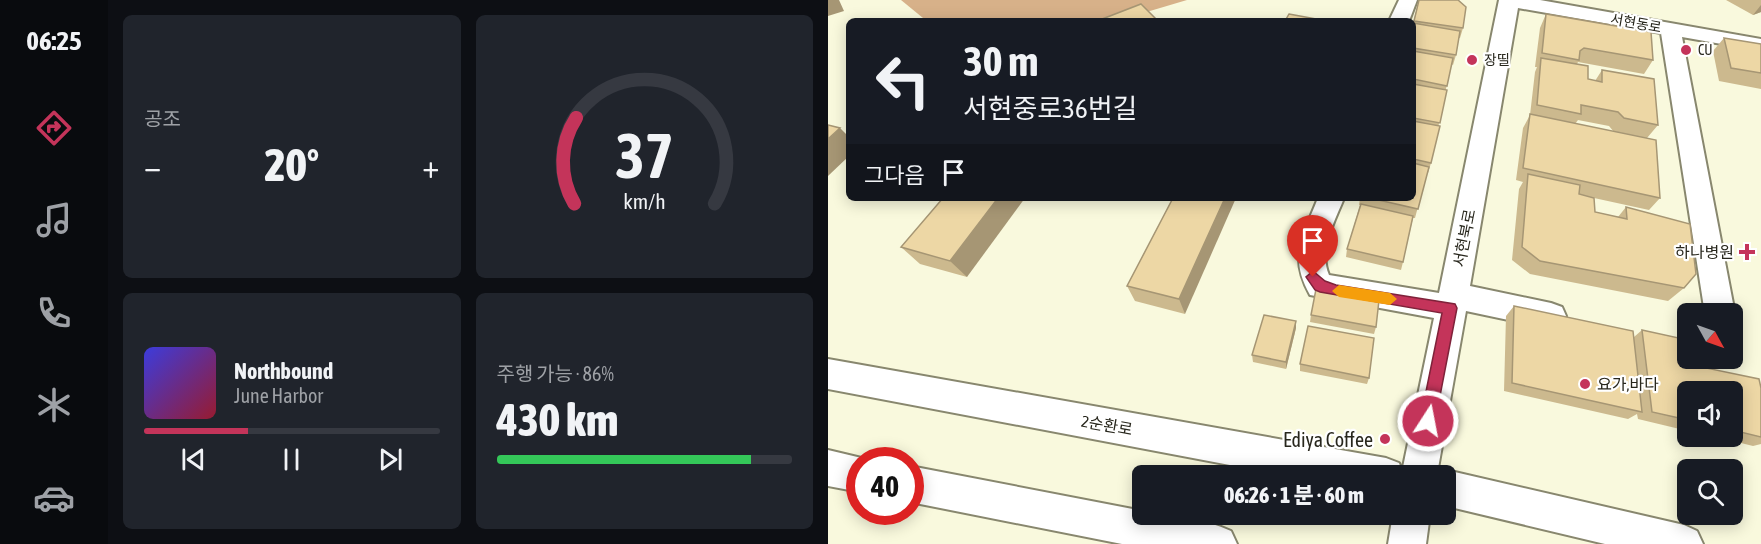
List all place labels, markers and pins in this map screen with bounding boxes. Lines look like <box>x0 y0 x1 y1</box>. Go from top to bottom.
place label: CU <box>1698 42 1713 58</box>
marker: CU <box>1679 43 1693 57</box>
place label: 장띨 <box>1484 52 1510 68</box>
marker: 장띨 <box>1465 53 1479 67</box>
pin <box>1287 215 1338 277</box>
place label: 하나병원 <box>1675 243 1734 261</box>
marker: 하나병원 <box>1738 243 1756 261</box>
place label: 요가,바다 <box>1597 375 1659 393</box>
marker: 요가,바다 <box>1578 377 1592 391</box>
place label: Ediya Coffee <box>1283 428 1373 451</box>
marker: Ediya Coffee <box>1378 432 1392 446</box>

